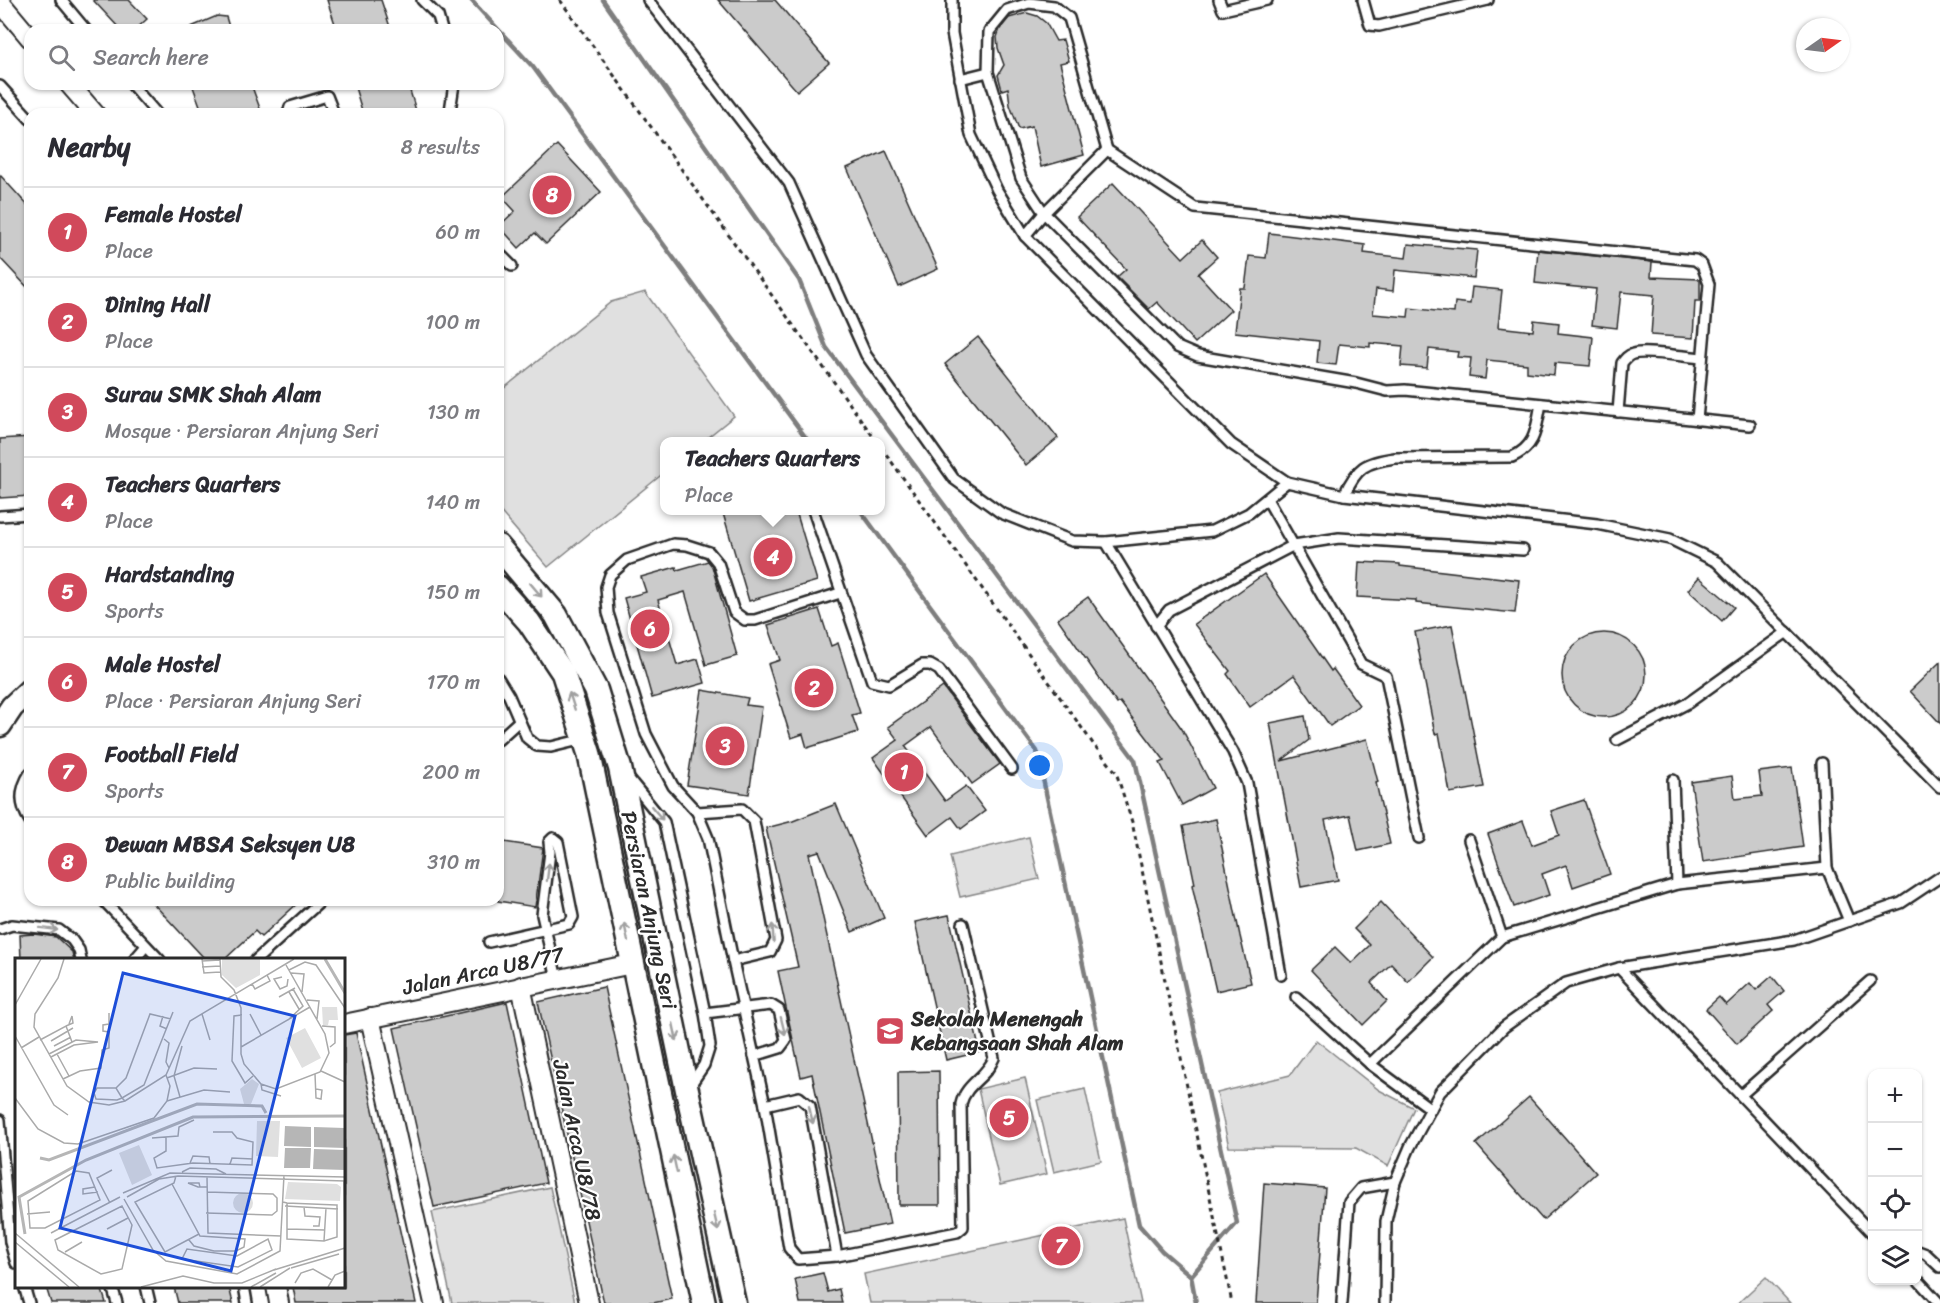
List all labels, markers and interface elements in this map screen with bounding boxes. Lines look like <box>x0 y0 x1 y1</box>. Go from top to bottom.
north arrow <box>1796 18 1850 72</box>
search box <box>24 24 504 90</box>
text: Search here <box>93 38 209 77</box>
icon: search <box>45 41 78 74</box>
text: Nearby <box>48 124 130 170</box>
text: 8 results <box>401 130 480 165</box>
pin: 8 <box>532 172 572 218</box>
text: Female Hostel <box>105 195 242 234</box>
text: 1 <box>63 215 72 250</box>
text: 60 m <box>435 215 480 250</box>
text: Place <box>105 234 153 269</box>
text: Dining Hall <box>105 285 210 324</box>
text: 2 <box>62 305 73 340</box>
text: 100 m <box>426 305 480 340</box>
text: Place <box>105 324 153 359</box>
text: Surau SMK Shah Alam <box>105 375 321 414</box>
text: 3 <box>62 395 73 430</box>
text: 130 m <box>427 395 480 430</box>
text: Mosque · Persiaran Anjung Seri <box>105 414 379 449</box>
popup <box>660 437 885 515</box>
text: Teachers Quarters <box>685 439 860 478</box>
text: Teachers Quarters <box>105 465 280 504</box>
text: Place <box>685 478 733 513</box>
text: 4 <box>61 485 74 520</box>
text: 140 m <box>426 485 480 520</box>
text: Place <box>105 504 153 539</box>
pin: 4 <box>754 534 792 580</box>
text: Hardstanding <box>105 555 234 594</box>
text: 5 <box>61 575 74 610</box>
text: 150 m <box>426 575 480 610</box>
one-way arrow <box>529 582 542 598</box>
text: Sports <box>105 594 164 629</box>
pin: 6 <box>630 606 670 652</box>
text: Male Hostel <box>105 645 220 684</box>
text: 6 <box>62 665 73 700</box>
text: 170 m <box>427 665 480 700</box>
pin: 2 <box>794 666 834 710</box>
text: Place · Persiaran Anjung Seri <box>105 684 361 719</box>
one-way arrow <box>566 692 577 711</box>
pin: 3 <box>706 724 744 768</box>
text: Football Field <box>105 735 237 774</box>
pin: 1 <box>884 750 924 794</box>
your location <box>1025 751 1054 780</box>
text: 7 <box>62 755 73 790</box>
text: 200 m <box>423 755 480 790</box>
text: Sports <box>105 774 164 809</box>
one-way arrow <box>650 805 663 821</box>
street label: Persiaran Anjung Seri <box>609 807 689 1014</box>
text: Dewan MBSA Seksyen U8 <box>105 825 355 864</box>
text: 8 <box>61 845 74 880</box>
text: 310 m <box>427 845 480 880</box>
one-way arrow <box>542 863 553 882</box>
text: Public building <box>105 864 235 899</box>
one-way arrow <box>620 922 631 942</box>
one-way arrow <box>39 923 59 934</box>
one-way arrow <box>768 924 779 943</box>
street label: Jalan Arca U8/77 <box>398 935 569 1007</box>
inset map <box>15 958 345 1288</box>
place label: Sekolah Menengah Kebangsaan Shah Alam <box>910 1000 1124 1062</box>
school or university icon: Sekolah Menengah Kebangsaan Shah Alam <box>874 1015 906 1047</box>
one-way arrow <box>777 1016 789 1035</box>
one-way arrow <box>669 1022 681 1041</box>
street label: Jalan Arca U8/78 <box>541 1055 613 1225</box>
map controls <box>1868 1069 1922 1285</box>
button: + <box>1868 1069 1922 1123</box>
pin: 5 <box>990 1096 1028 1140</box>
one-way arrow <box>806 1105 817 1124</box>
button: − <box>1868 1123 1922 1177</box>
one-way arrow <box>668 1154 680 1173</box>
button: locate <box>1868 1177 1922 1231</box>
one-way arrow <box>711 1213 723 1232</box>
pin: 7 <box>1042 1224 1080 1268</box>
button: layers <box>1868 1231 1922 1285</box>

